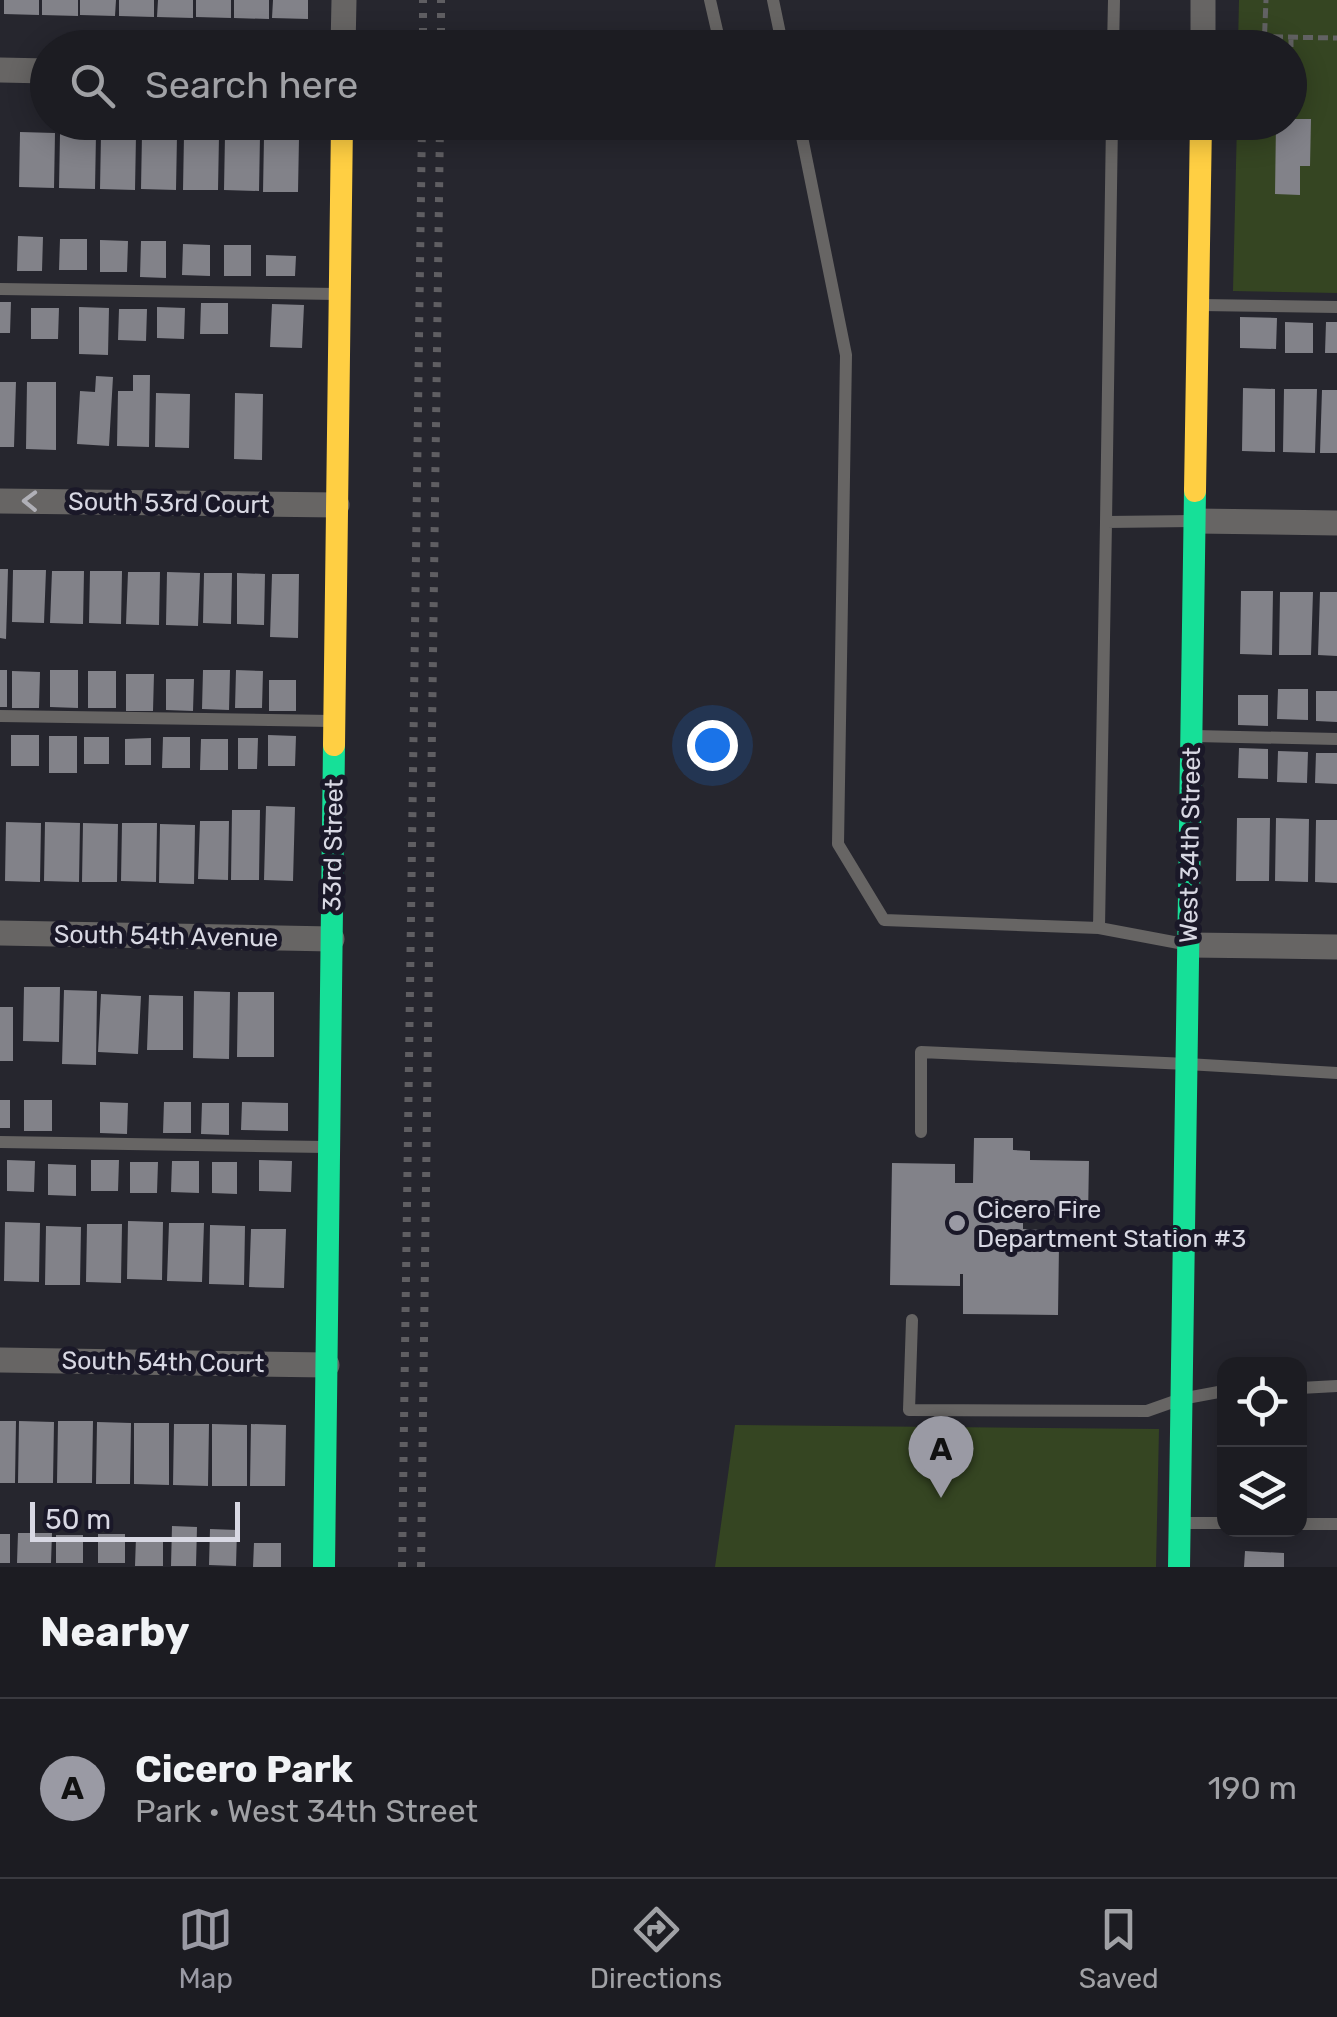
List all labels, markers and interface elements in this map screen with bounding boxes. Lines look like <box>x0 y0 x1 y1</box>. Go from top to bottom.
search box <box>30 30 1307 140</box>
icon: search <box>65 58 120 113</box>
text: Search here <box>145 62 358 108</box>
street label: South 53rd Court <box>68 487 270 519</box>
one-way arrow <box>21 490 36 512</box>
your location <box>687 720 738 771</box>
street label: West 34th Street <box>1174 746 1206 943</box>
street label: 33rd Street <box>317 778 349 912</box>
street label: South 54th Avenue <box>54 920 278 952</box>
place label: Cicero Fire Department Station #3 <box>977 1195 1246 1253</box>
marker: Cicero Fire Department Station #3 <box>946 1212 968 1234</box>
street label: South 54th Court <box>61 1346 265 1378</box>
map controls <box>1217 1357 1307 1537</box>
button: locate <box>1217 1357 1307 1447</box>
pin: A <box>908 1416 974 1498</box>
button: layers <box>1217 1447 1307 1537</box>
scale bar <box>30 1497 240 1542</box>
text: 50 m <box>45 1503 111 1536</box>
text: Nearby <box>40 1607 190 1657</box>
text: Cicero Park <box>135 1746 353 1792</box>
text: A <box>61 1769 84 1807</box>
text: 190 m <box>1208 1769 1297 1807</box>
text: Park · West 34th Street <box>135 1792 478 1830</box>
tab: Map <box>178 1902 233 1995</box>
tab: Directions <box>590 1902 722 1995</box>
tab: Saved <box>1079 1902 1159 1995</box>

